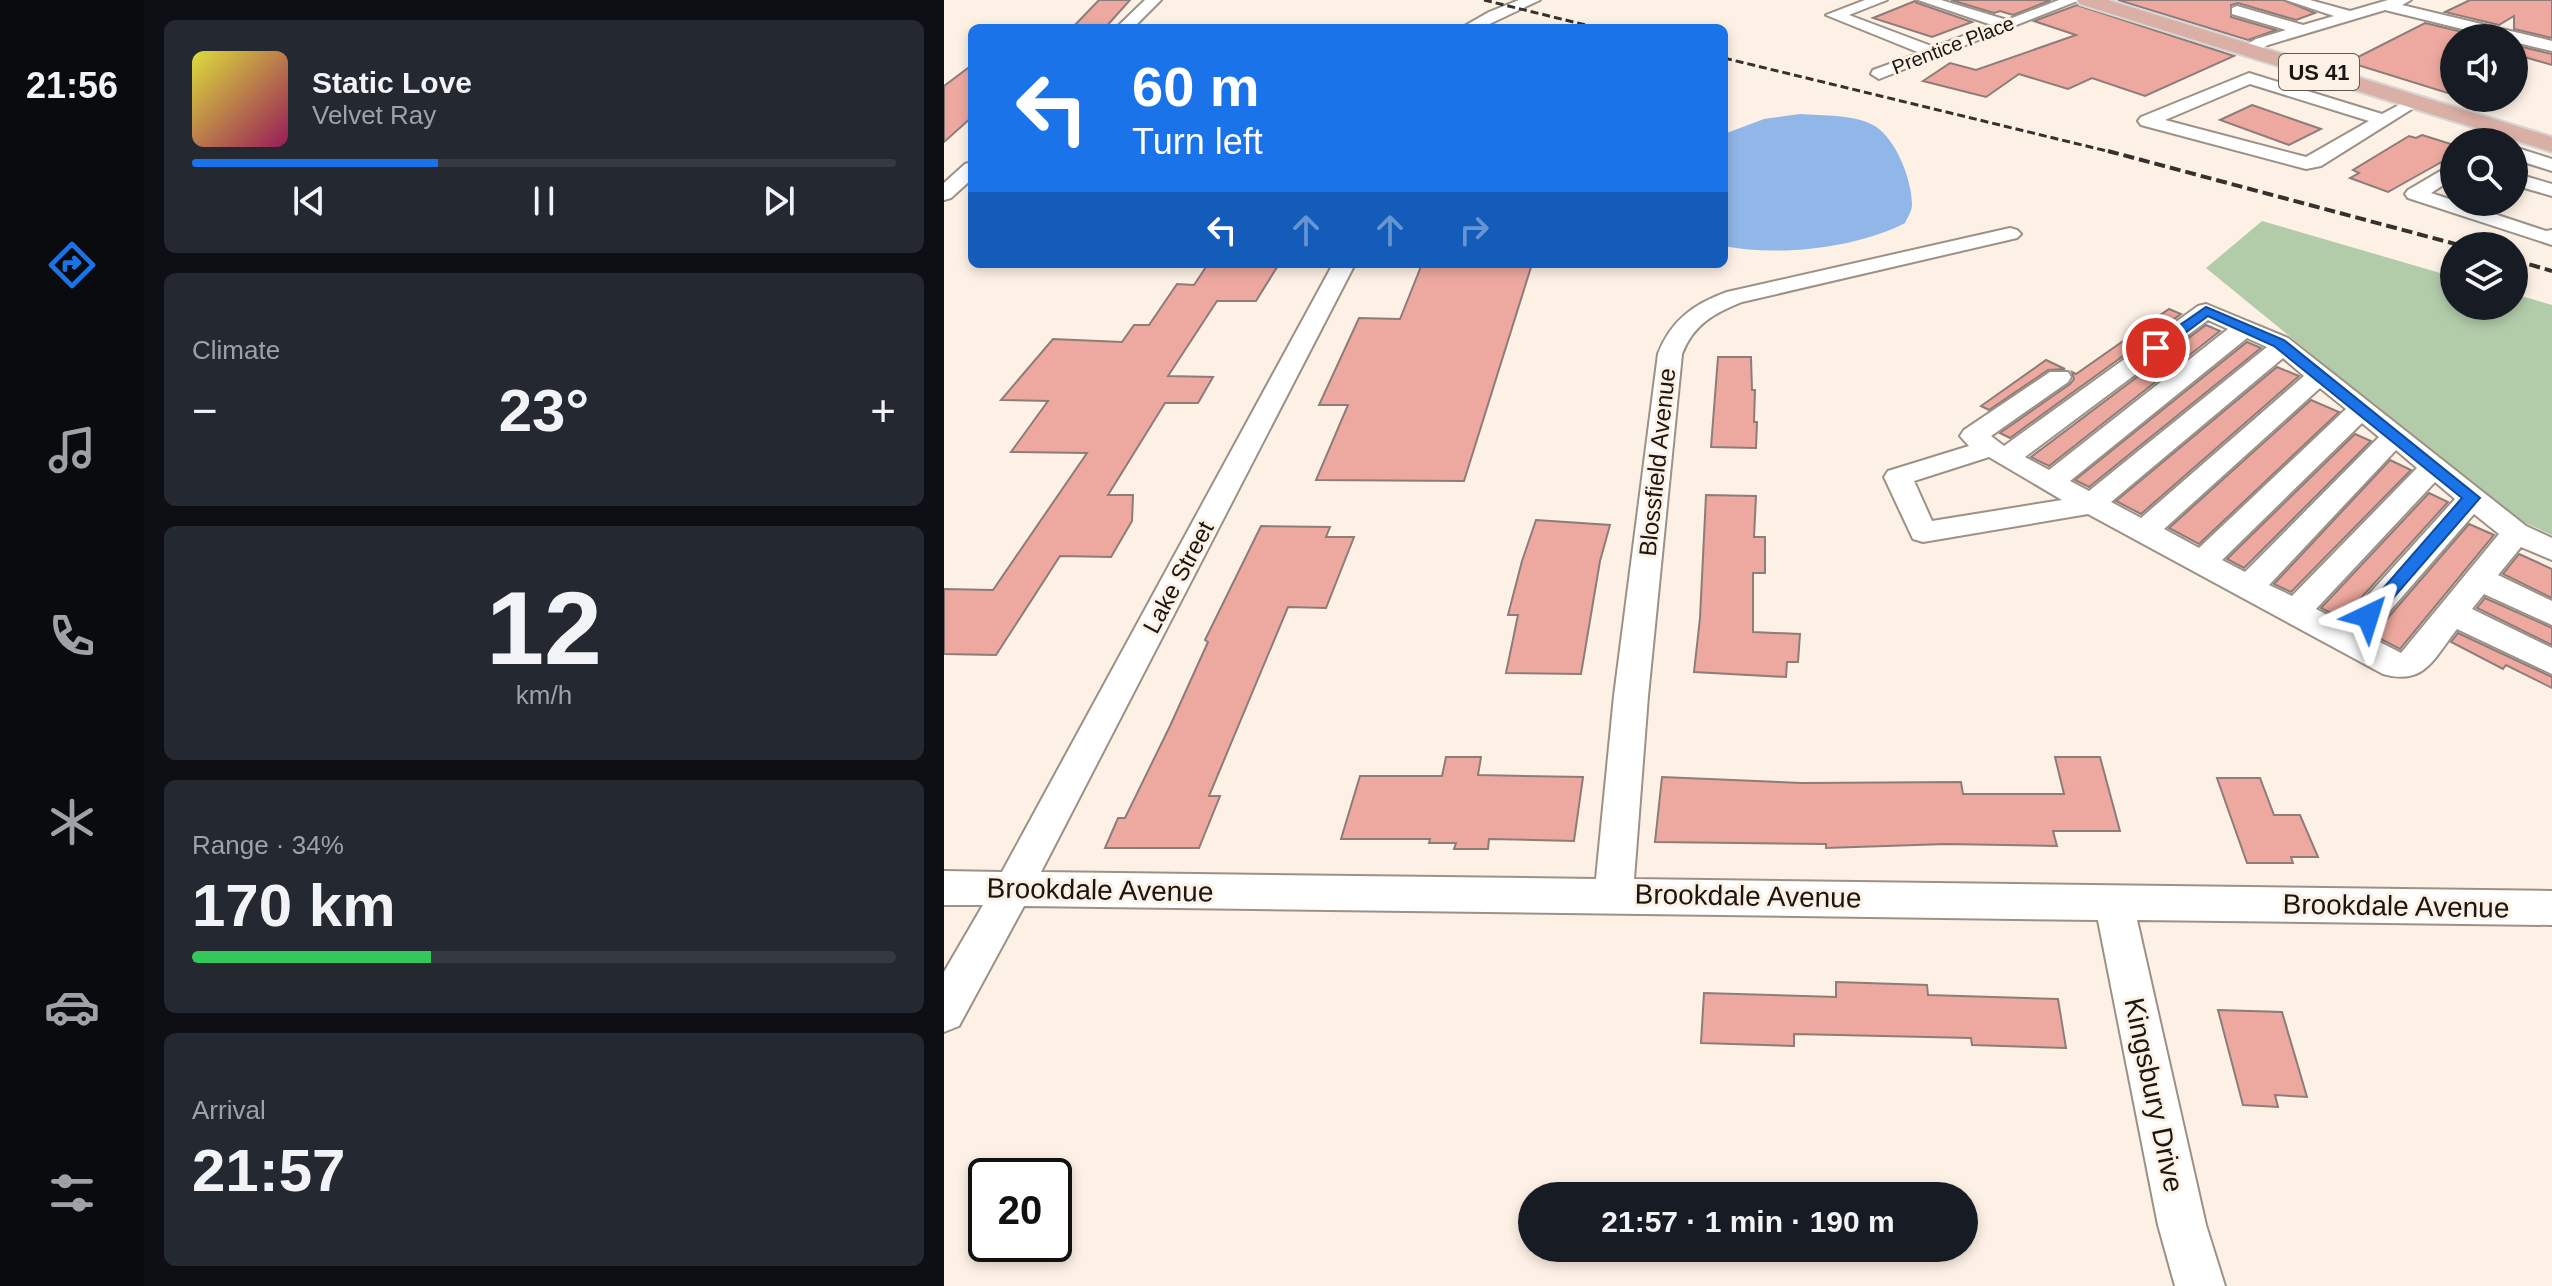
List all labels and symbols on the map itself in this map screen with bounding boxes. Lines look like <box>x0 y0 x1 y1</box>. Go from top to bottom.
street label: Prentice Place <box>1889 12 2017 78</box>
road number: US 41 <box>2279 54 2359 90</box>
pin <box>2122 314 2190 382</box>
street label: Blossfield Avenue <box>1634 367 1680 557</box>
street label: Lake Street <box>1137 516 1219 638</box>
position arrow <box>2326 574 2410 658</box>
street label: Brookdale Avenue <box>986 873 1214 907</box>
street label: Brookdale Avenue <box>1634 879 1862 913</box>
street label: Brookdale Avenue <box>2282 889 2510 923</box>
street label: Kingsbury Drive <box>2118 995 2190 1195</box>
speed limit sign: 20 <box>968 1158 1072 1262</box>

